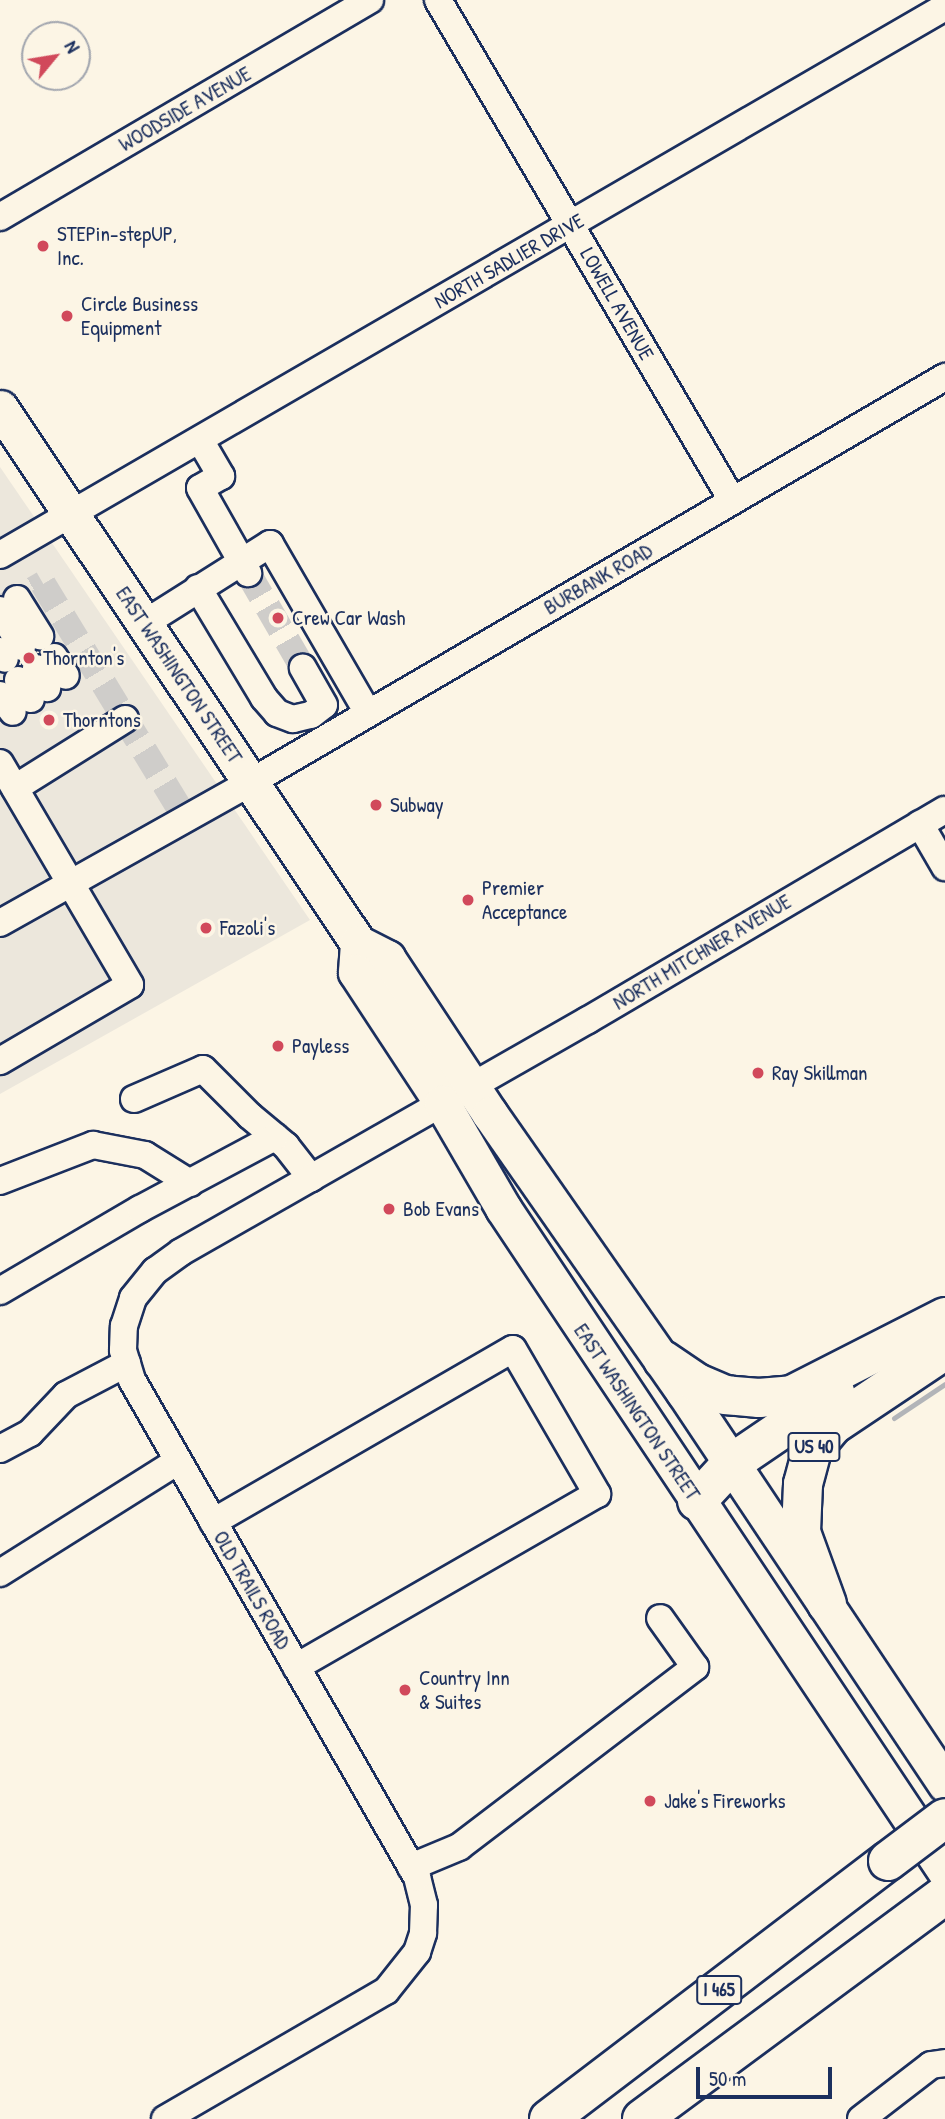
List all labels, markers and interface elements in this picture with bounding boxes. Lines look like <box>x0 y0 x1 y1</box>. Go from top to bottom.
north arrow <box>21 21 91 91</box>
text: N <box>59 36 86 57</box>
street label: WOODSIDE AVENUE <box>115 61 255 157</box>
street label: NORTH SADLIER DRIVE <box>430 208 588 314</box>
place label: STEPin-stepUP, Inc. <box>57 221 177 271</box>
marker: STEPin-stepUP, Inc. <box>35 238 51 254</box>
street label: LOWELL AVENUE <box>575 243 659 365</box>
place label: Circle Business Equipment <box>81 291 198 341</box>
marker: Circle Business Equipment <box>59 308 75 324</box>
street label: BURBANK ROAD <box>539 538 657 620</box>
street label: EAST WASHINGTON STREET <box>111 582 247 768</box>
place label: Crew Car Wash <box>292 605 405 631</box>
marker: Crew Car Wash <box>270 610 286 626</box>
place label: Thornton's <box>43 645 124 671</box>
marker: Thornton's <box>21 650 37 666</box>
place label: Thorntons <box>63 707 141 733</box>
marker: Thorntons <box>41 712 57 728</box>
place label: Subway <box>390 792 444 818</box>
marker: Subway <box>368 797 384 813</box>
place label: Premier Acceptance <box>482 875 567 925</box>
street label: NORTH MITCHNER AVENUE <box>608 889 796 1015</box>
marker: Premier Acceptance <box>460 892 476 908</box>
place label: Fazoli's <box>220 915 275 941</box>
marker: Fazoli's <box>198 920 214 936</box>
place label: Payless <box>292 1033 349 1059</box>
marker: Payless <box>270 1038 286 1054</box>
place label: Ray Skillman <box>772 1060 868 1086</box>
marker: Ray Skillman <box>750 1065 766 1081</box>
place label: Bob Evans <box>403 1196 479 1222</box>
marker: Bob Evans <box>381 1201 397 1217</box>
street label: EAST WASHINGTON STREET <box>569 1319 705 1505</box>
road number: US 40 <box>786 1432 842 1462</box>
street label: OLD TRAILS ROAD <box>208 1526 296 1654</box>
place label: Country Inn & Suites <box>419 1665 510 1715</box>
marker: Country Inn & Suites <box>397 1682 413 1698</box>
place label: Jake's Fireworks <box>664 1788 786 1814</box>
marker: Jake's Fireworks <box>642 1793 658 1809</box>
road number: I 465 <box>694 1974 744 2006</box>
scale bar <box>700 2052 836 2096</box>
text: 50 m <box>709 2064 746 2093</box>

